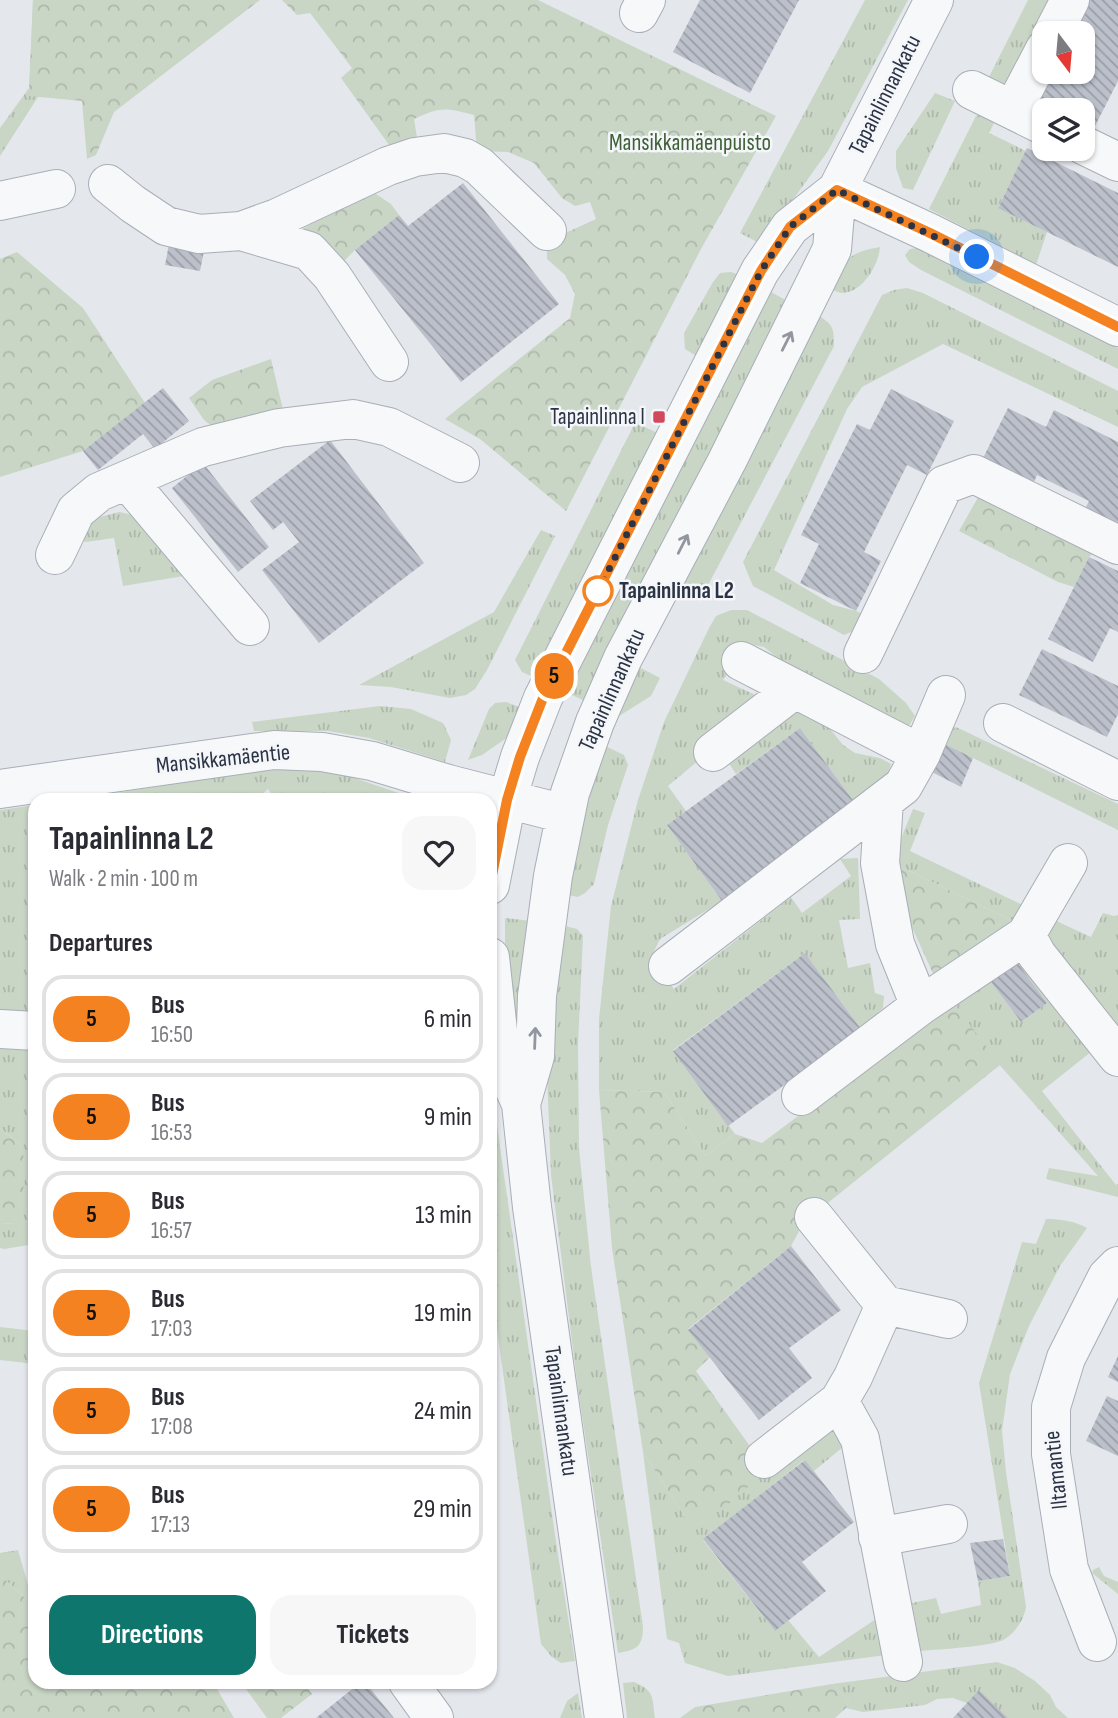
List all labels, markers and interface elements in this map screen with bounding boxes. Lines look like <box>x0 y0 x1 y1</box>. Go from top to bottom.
north arrow <box>1032 21 1096 84</box>
map controls <box>1032 21 1095 161</box>
street label: Tapainlinnankatu <box>843 30 927 160</box>
button: layers <box>1032 98 1095 161</box>
park label: Mansikkamäenpuisto <box>609 129 771 157</box>
your location <box>959 239 994 274</box>
one-way arrow <box>780 332 794 352</box>
place label: Tapainlinna I <box>550 403 645 431</box>
marker: Tapainlinna I <box>651 409 667 425</box>
one-way arrow <box>677 534 691 555</box>
marker: Tapainlinna L2 <box>583 576 613 606</box>
place label: Tapainlinna L2 <box>619 577 734 605</box>
street label: Tapainlinnankatu <box>573 625 651 755</box>
line badge: 5 <box>531 653 577 699</box>
text: 5 <box>549 661 559 690</box>
street label: Mansikkamäentie <box>155 738 291 780</box>
button: heart <box>402 816 476 890</box>
text: Tapainlinna L2 <box>49 819 214 859</box>
text: Walk · 2 min · 100 m <box>49 865 198 893</box>
text: Departures <box>49 928 153 959</box>
text: Bus <box>151 990 185 1021</box>
text: 5 <box>86 1004 97 1033</box>
text: 6 min <box>424 1004 472 1035</box>
text: 16:50 <box>151 1021 193 1049</box>
one-way arrow <box>529 1026 542 1049</box>
text: Bus <box>151 1088 185 1119</box>
text: 5 <box>86 1102 97 1131</box>
text: 9 min <box>424 1102 472 1133</box>
text: 16:53 <box>151 1119 192 1147</box>
text: Bus <box>151 1186 185 1217</box>
text: 5 <box>86 1200 97 1229</box>
text: 13 min <box>415 1200 472 1231</box>
text: 16:57 <box>151 1217 192 1245</box>
text: Bus <box>151 1284 185 1315</box>
text: 5 <box>86 1298 97 1327</box>
text: 19 min <box>415 1298 472 1329</box>
text: 17:03 <box>151 1315 192 1343</box>
street label: Tapainlinnankatu <box>538 1344 584 1478</box>
text: Bus <box>151 1382 185 1413</box>
text: 5 <box>86 1396 97 1425</box>
text: 24 min <box>414 1396 472 1427</box>
text: 17:08 <box>151 1413 193 1441</box>
street label: Iltamantie <box>1038 1429 1074 1511</box>
text: Bus <box>151 1480 185 1511</box>
text: 5 <box>86 1494 97 1523</box>
text: 29 min <box>413 1494 472 1525</box>
text: 17:13 <box>151 1511 190 1539</box>
button: Directions <box>49 1595 256 1675</box>
button: Tickets <box>270 1595 476 1675</box>

